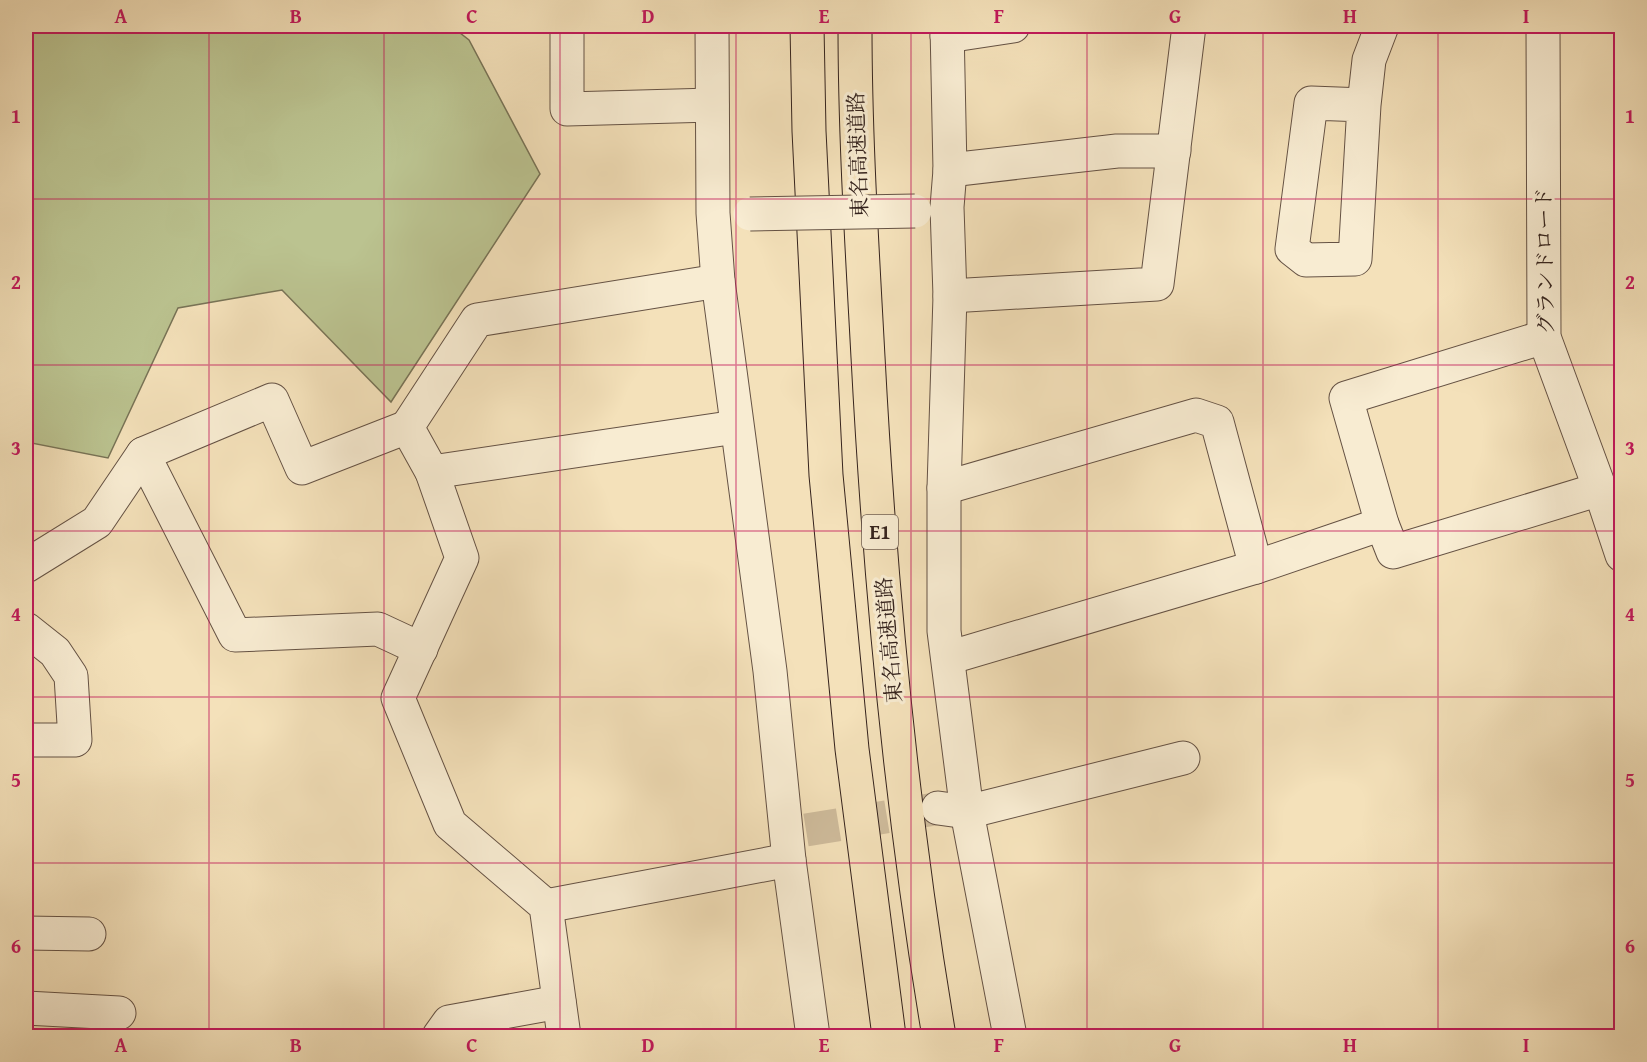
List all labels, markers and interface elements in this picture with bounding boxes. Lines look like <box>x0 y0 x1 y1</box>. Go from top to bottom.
text: A <box>115 1 128 30</box>
text: B <box>290 1 302 30</box>
text: C <box>466 1 478 30</box>
text: D <box>641 1 655 30</box>
text: E <box>819 1 830 30</box>
text: F <box>994 1 1004 30</box>
text: G <box>1169 1 1181 30</box>
text: H <box>1343 1 1357 30</box>
text: I <box>1523 1 1529 30</box>
street label: 東名高速道路 <box>840 92 875 219</box>
text: 1 <box>11 101 21 130</box>
text: 1 <box>1625 101 1635 130</box>
street label: グランドロード <box>1528 187 1561 335</box>
text: 2 <box>11 267 21 296</box>
text: 2 <box>1625 267 1635 296</box>
text: 3 <box>11 433 21 462</box>
text: 3 <box>1625 433 1635 462</box>
road number: E1 <box>862 515 898 549</box>
street label: 東名高速道路 <box>868 576 909 704</box>
text: 4 <box>11 599 21 628</box>
text: 4 <box>1625 599 1635 628</box>
text: 5 <box>11 765 21 794</box>
text: 5 <box>1625 765 1635 794</box>
text: 6 <box>11 931 21 960</box>
text: 6 <box>1625 931 1635 960</box>
text: A <box>115 1030 128 1059</box>
text: B <box>290 1030 302 1059</box>
text: C <box>466 1030 478 1059</box>
text: D <box>641 1030 655 1059</box>
text: E <box>819 1030 830 1059</box>
text: F <box>994 1030 1004 1059</box>
text: G <box>1169 1030 1181 1059</box>
text: H <box>1343 1030 1357 1059</box>
text: I <box>1523 1030 1529 1059</box>

